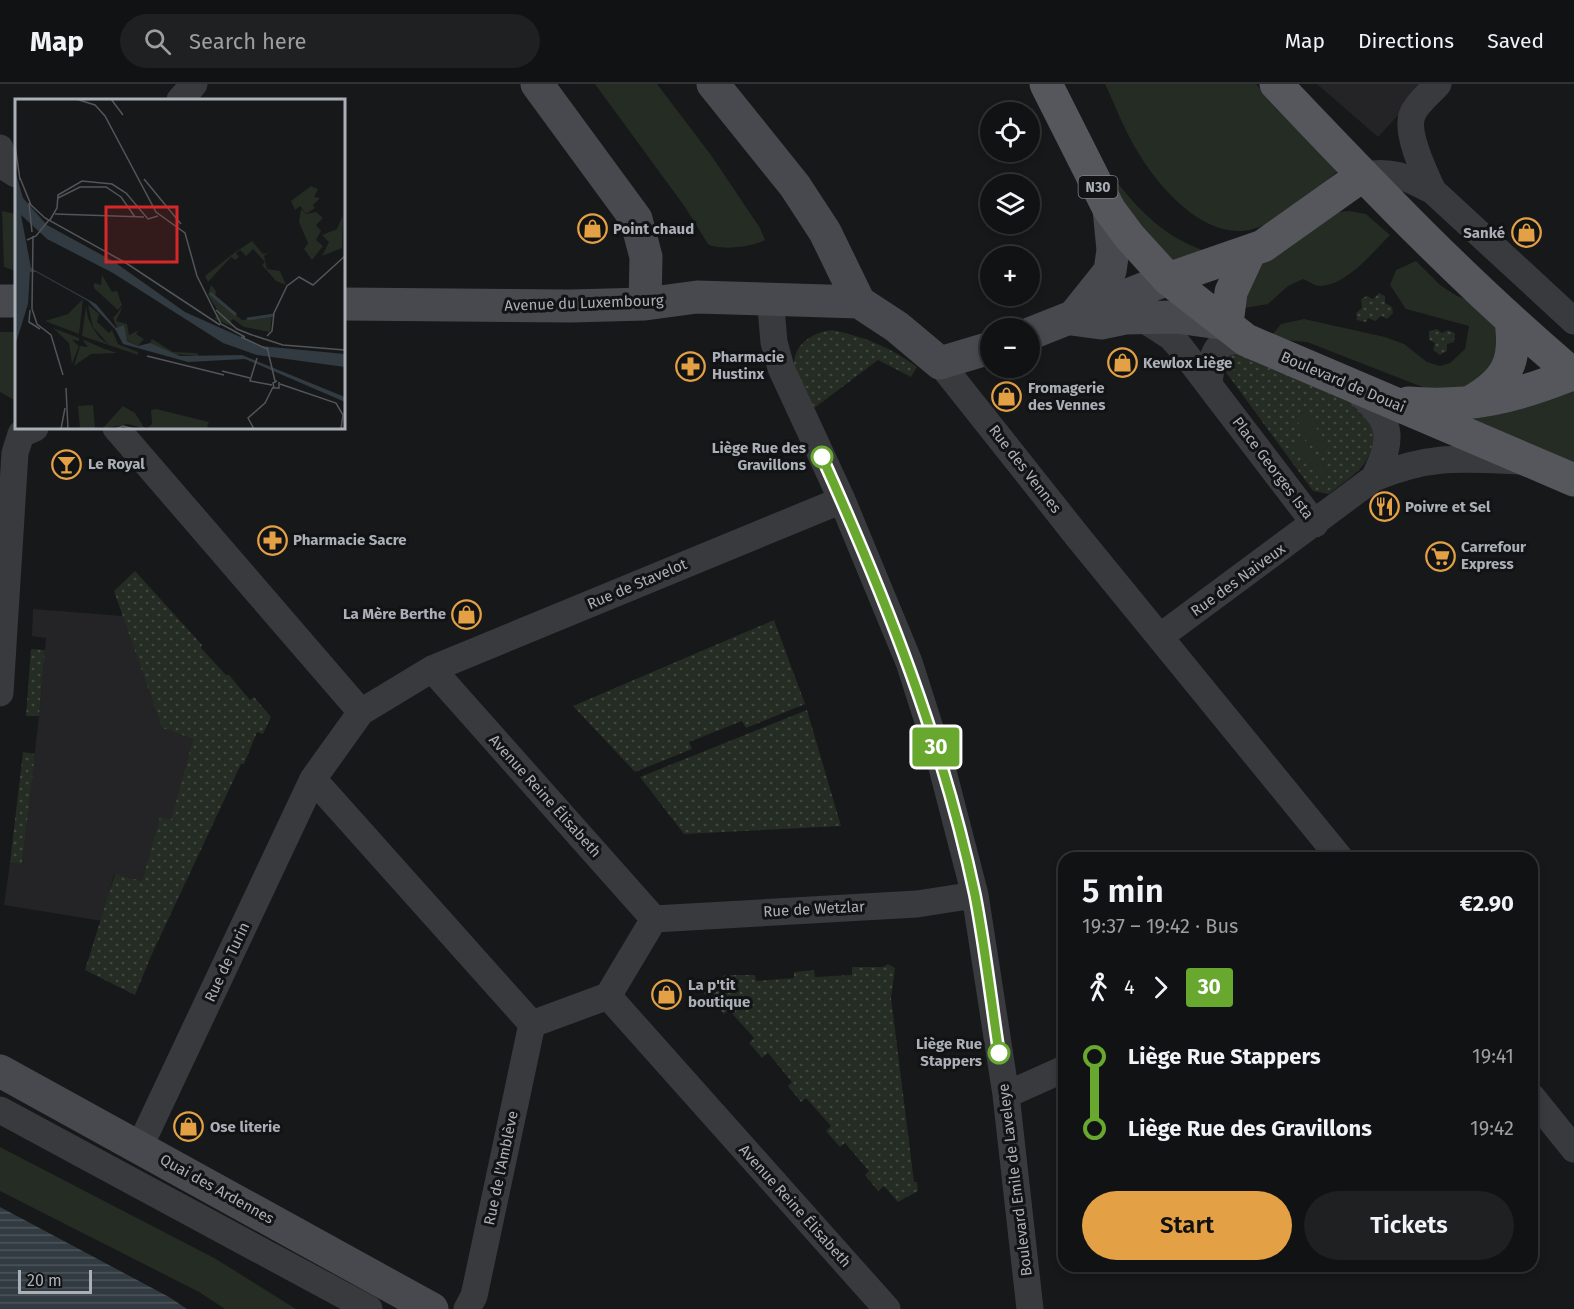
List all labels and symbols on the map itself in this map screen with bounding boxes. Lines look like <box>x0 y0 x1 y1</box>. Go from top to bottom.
inset map <box>15 99 345 429</box>
road number: N30 <box>1078 176 1118 198</box>
shop icon: Point chaud <box>576 213 608 245</box>
shop icon: Sanké <box>1510 217 1542 249</box>
place label: Point chaud <box>613 220 694 238</box>
place label: Sanké <box>1463 224 1505 242</box>
street label: Avenue du Luxembourg <box>504 291 664 315</box>
shop icon: Kewlox Liège <box>1106 347 1138 379</box>
place label: Pharmacie Hustinx <box>712 348 784 383</box>
street label: Boulevard de Douai <box>1278 348 1408 416</box>
pharmacy icon: Pharmacie Hustinx <box>675 350 707 382</box>
place label: Kewlox Liège <box>1143 354 1232 372</box>
place label: Fromagerie des Vennes <box>1028 379 1105 414</box>
shop icon: Fromagerie des Vennes <box>991 381 1023 413</box>
street label: Place Georges Ista <box>1229 413 1317 523</box>
street label: Rue des Vennes <box>985 421 1065 517</box>
place label: Liège Rue des Gravillons <box>712 439 806 474</box>
marker: Liège Rue des Gravillons <box>811 446 833 468</box>
bar icon: Le Royal <box>51 448 83 480</box>
place label: Le Royal <box>88 455 145 473</box>
restaurant icon: Poivre et Sel <box>1368 491 1400 523</box>
place label: Poivre et Sel <box>1405 498 1491 516</box>
pharmacy icon: Pharmacie Sacre <box>256 524 288 556</box>
place label: Pharmacie Sacre <box>293 531 407 549</box>
place label: Carrefour Express <box>1461 538 1527 573</box>
street label: Rue des Naiveux <box>1187 539 1289 620</box>
supermarket icon: Carrefour Express <box>1424 540 1456 572</box>
street label: Rue de Stavelot <box>584 555 690 613</box>
shop icon: La Mère Berthe <box>451 598 483 630</box>
place label: La Mère Berthe <box>343 605 446 623</box>
line badge: 30 <box>909 728 963 766</box>
street label: Avenue Reine Élisabeth <box>485 731 605 861</box>
street label: Rue de Wetzlar <box>763 897 865 921</box>
street label: Rue de Turin <box>201 919 253 1005</box>
place label: La p'tit boutique <box>688 976 750 1011</box>
shop icon: La p'tit boutique <box>651 978 683 1010</box>
place label: Liège Rue Stappers <box>916 1035 982 1070</box>
marker: Liège Rue Stappers <box>988 1042 1010 1064</box>
street label: Boulevard Emile de Laveleye <box>994 1083 1036 1277</box>
street label: Rue de l'Amblève <box>480 1109 522 1227</box>
shop icon: Ose literie <box>173 1111 205 1143</box>
place label: Ose literie <box>210 1118 280 1136</box>
street label: Avenue Reine Élisabeth <box>735 1141 855 1271</box>
street label: Quai des Ardennes <box>157 1150 277 1228</box>
scale bar <box>18 1267 92 1294</box>

